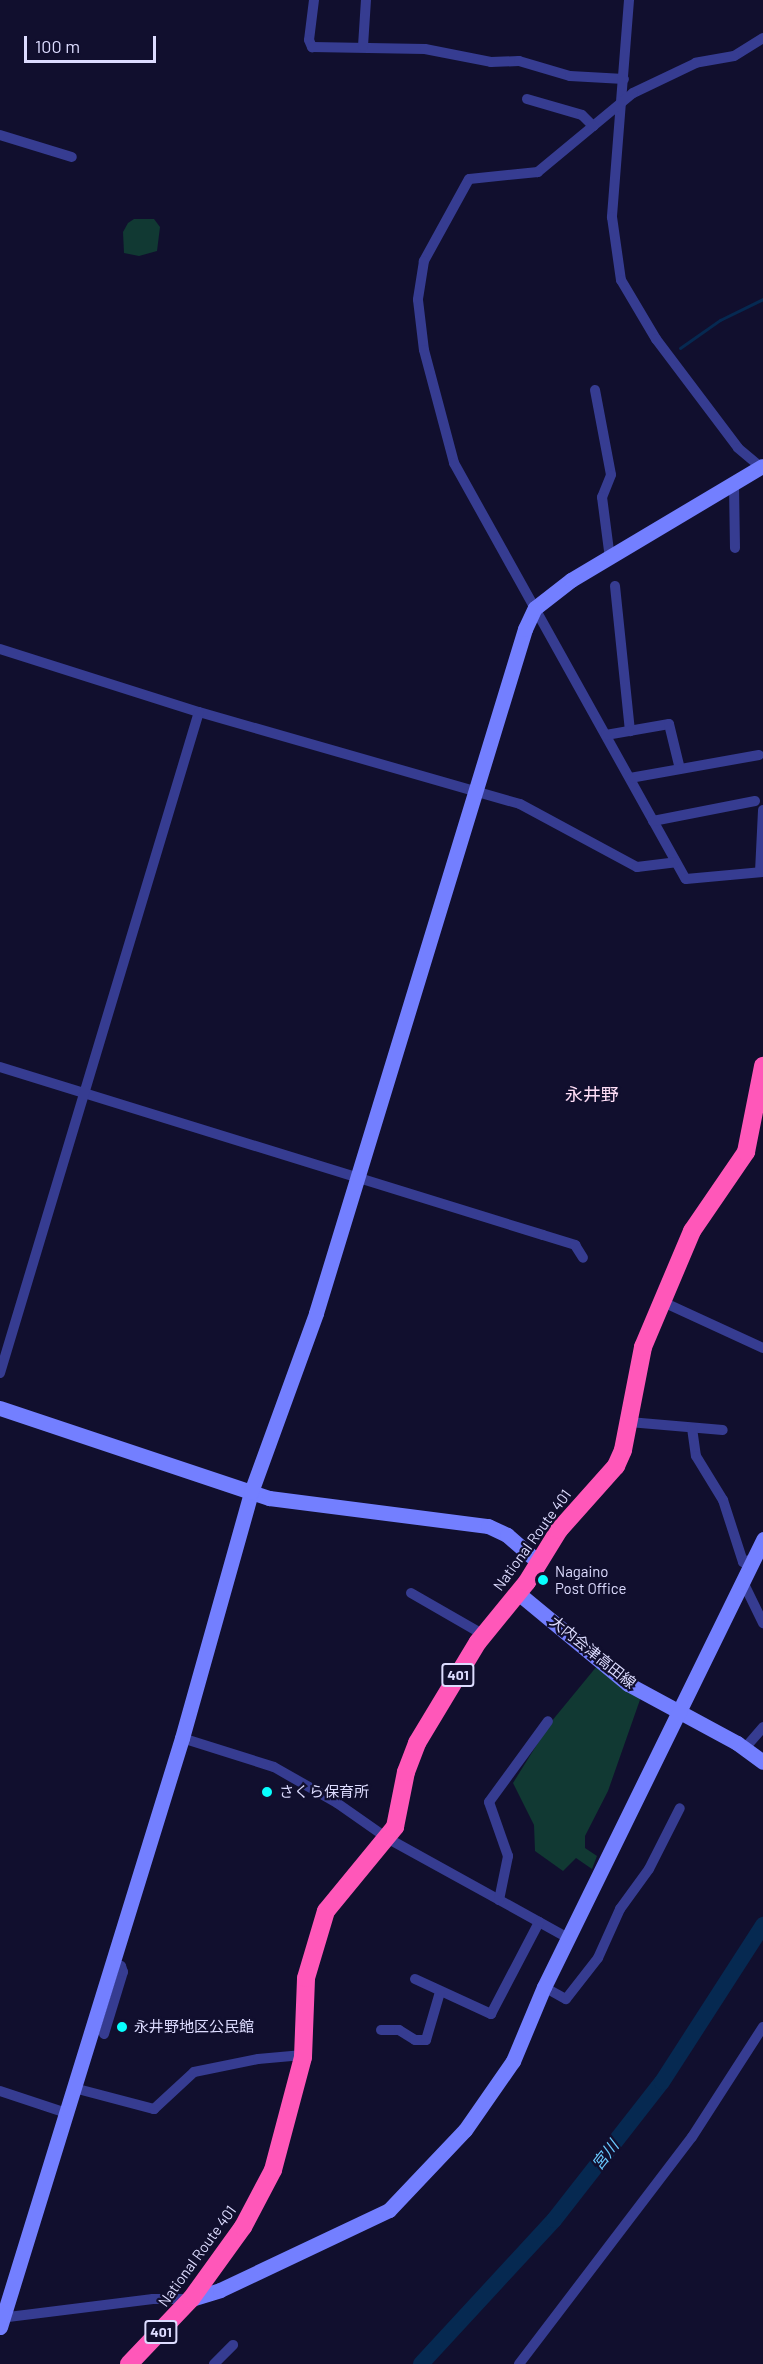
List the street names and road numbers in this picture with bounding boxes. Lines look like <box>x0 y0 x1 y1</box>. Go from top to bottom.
street label: National Route 401 <box>489 1486 575 1594</box>
street label: 大内会津高田線 <box>547 1612 639 1692</box>
road number: 401 <box>440 1664 476 1686</box>
street label: National Route 401 <box>154 2202 240 2310</box>
road number: 401 <box>143 2321 179 2343</box>

